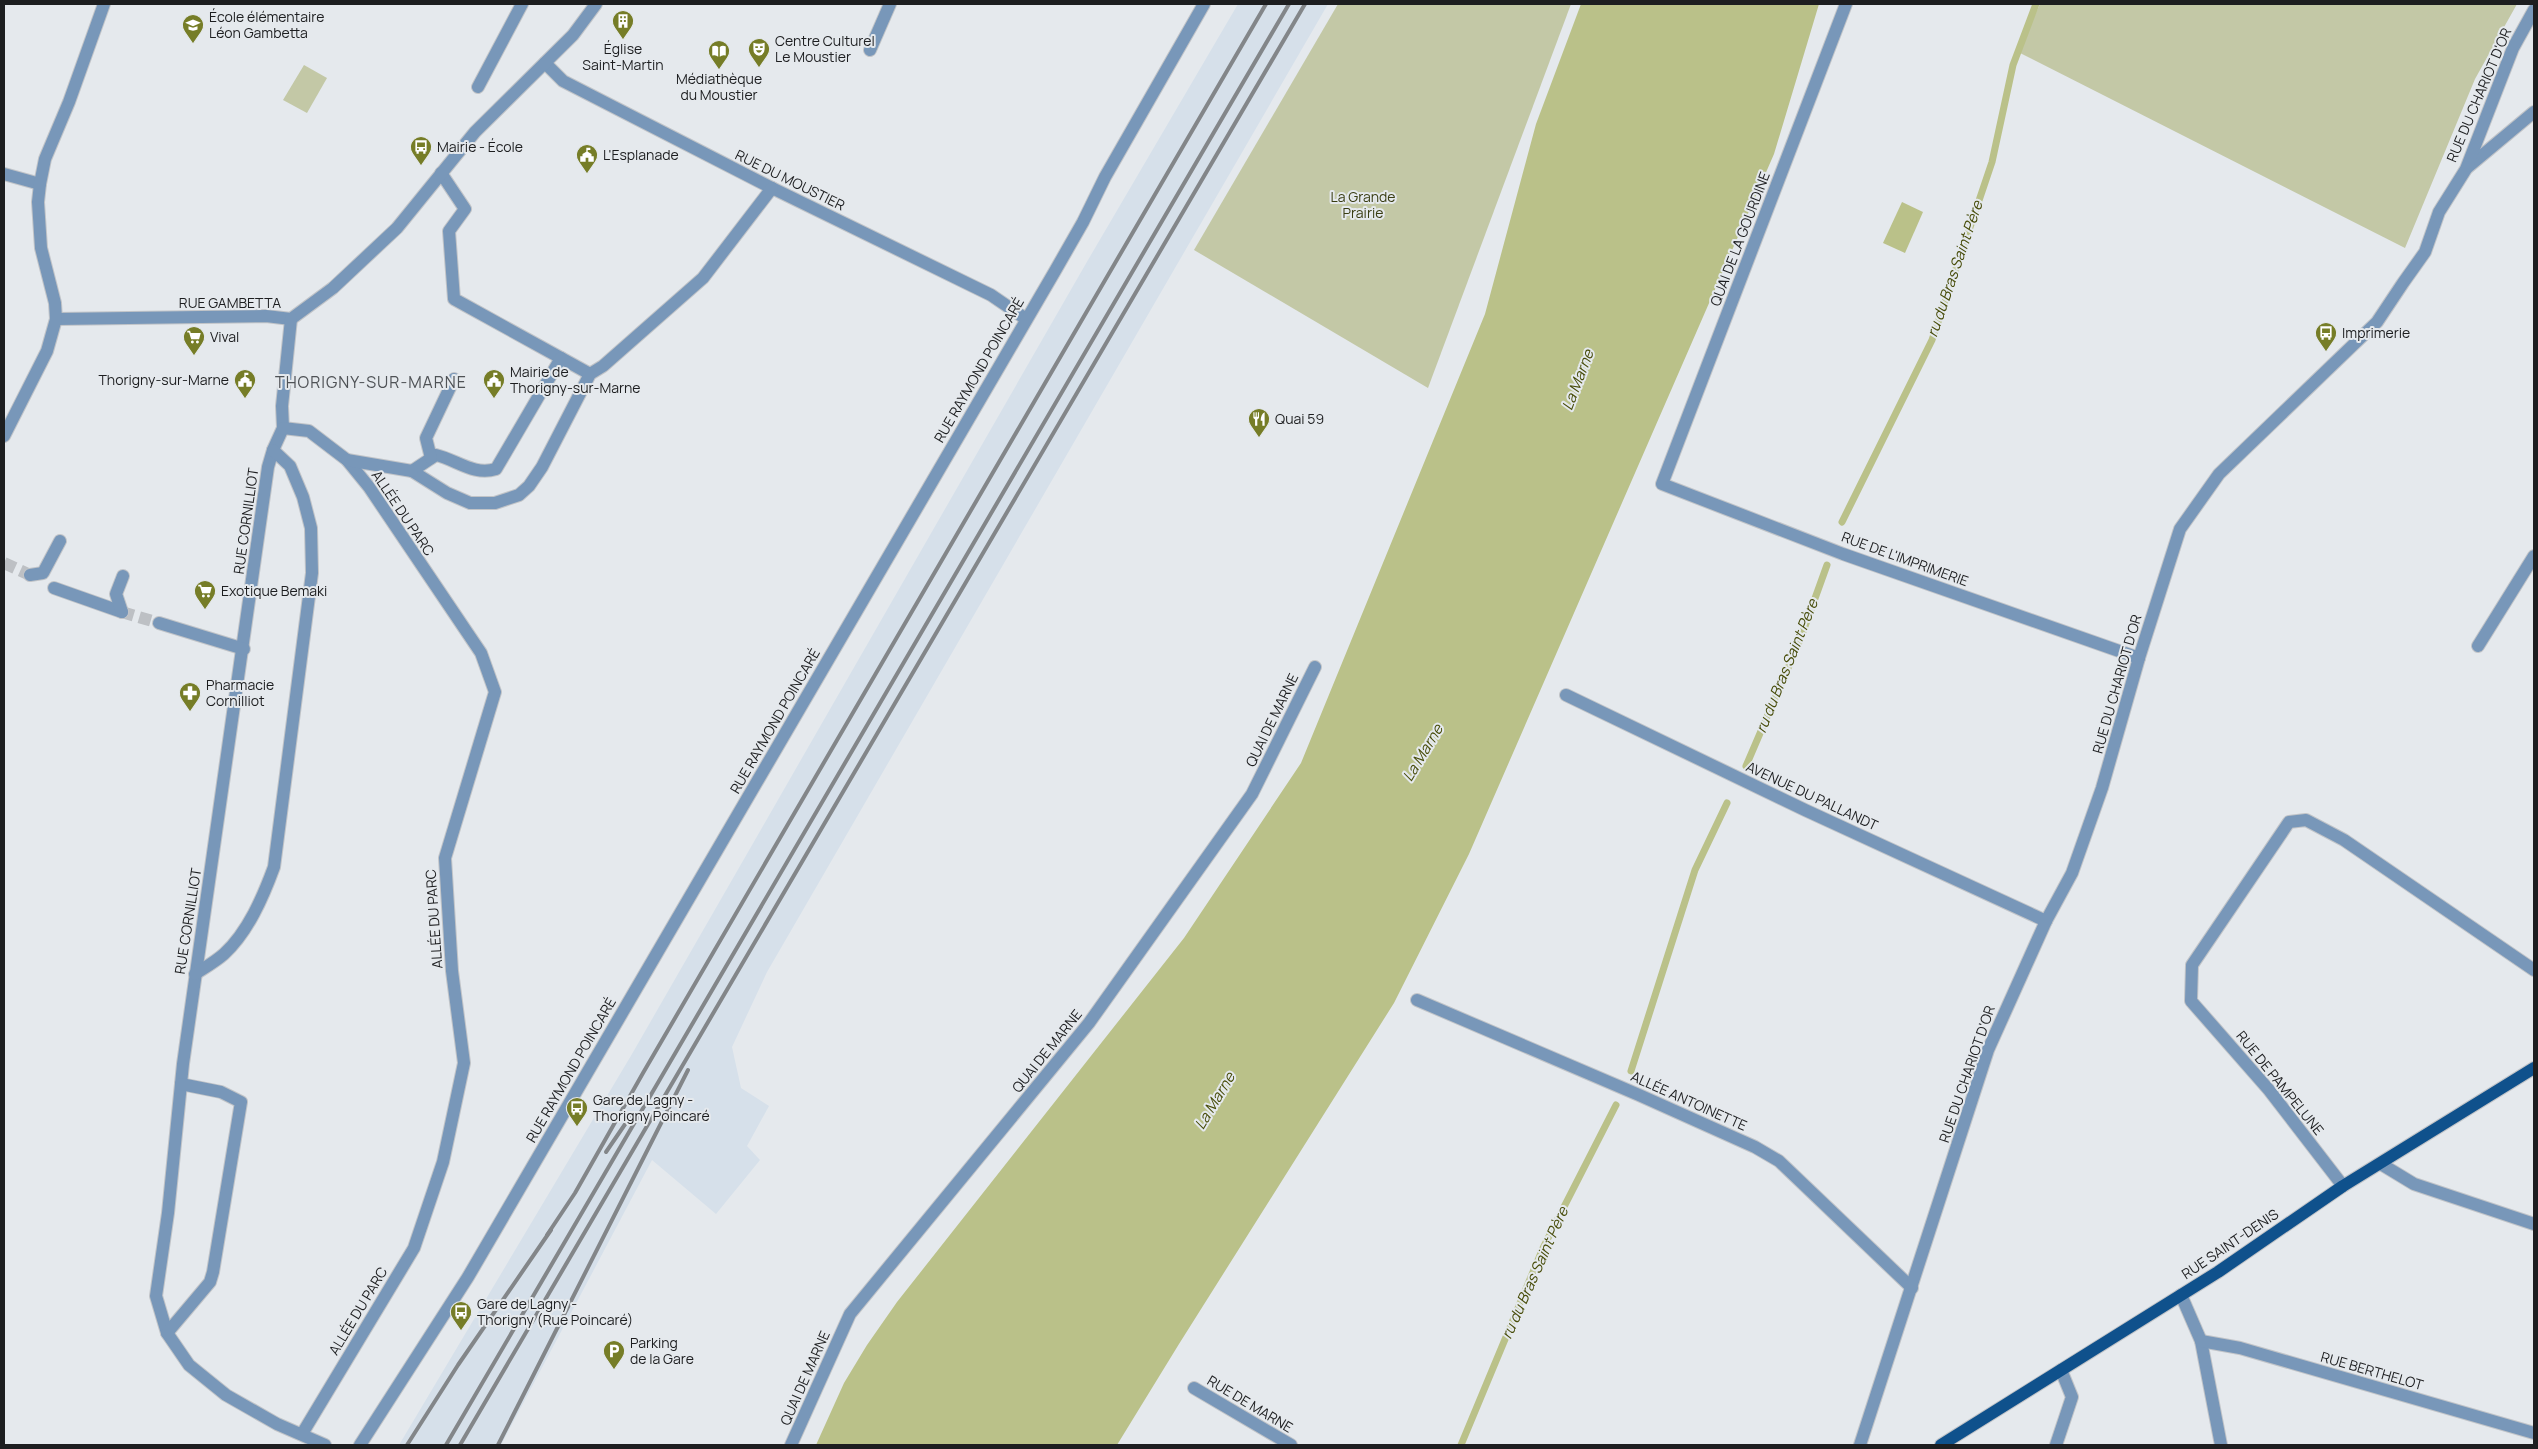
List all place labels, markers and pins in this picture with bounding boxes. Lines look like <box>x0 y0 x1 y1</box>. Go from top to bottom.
place label: École élémentaire Léon Gambetta <box>209 7 324 42</box>
building icon: Église Saint-Martin <box>611 9 635 40</box>
school or university icon: École élémentaire Léon Gambetta <box>181 13 205 44</box>
place label: Centre Culturel Le Moustier <box>775 31 875 66</box>
theatre icon: Centre Culturel Le Moustier <box>747 37 771 68</box>
place label: Église Saint-Martin <box>582 39 664 74</box>
library icon: Médiathèque du Moustier <box>707 39 731 70</box>
place label: Médiathèque du Moustier <box>676 69 762 104</box>
bus stop icon: Mairie - École <box>409 135 433 166</box>
place label: Mairie - École <box>437 137 523 156</box>
public building icon: L'Esplanade <box>575 143 599 174</box>
place label: L'Esplanade <box>603 145 679 164</box>
bus stop icon: Imprimerie <box>2314 321 2338 352</box>
place label: Imprimerie <box>2342 323 2410 342</box>
supermarket icon: Vival <box>182 325 206 356</box>
place label: Vival <box>210 327 239 346</box>
place label: Mairie de Thorigny-sur-Marne <box>510 362 641 397</box>
public building icon: Thorigny-sur-Marne <box>233 368 257 399</box>
public building icon: Mairie de Thorigny-sur-Marne <box>482 368 506 399</box>
place label: Thorigny-sur-Marne <box>99 370 229 389</box>
restaurant icon: Quai 59 <box>1247 407 1271 438</box>
place label: Quai 59 <box>1275 409 1324 428</box>
supermarket icon: Exotique Bemaki <box>193 579 217 610</box>
place label: Exotique Bemaki <box>221 581 327 600</box>
place label: Pharmacie Cornilliot <box>206 675 274 710</box>
pharmacy icon: Pharmacie Cornilliot <box>178 681 202 712</box>
place label: Gare de Lagny - Thorigny Poincaré <box>593 1090 710 1125</box>
bus stop icon: Gare de Lagny - Thorigny Poincaré <box>565 1096 589 1127</box>
place label: Gare de Lagny - Thorigny (Rue Poincaré) <box>477 1294 633 1329</box>
bus stop icon: Gare de Lagny - Thorigny (Rue Poincaré) <box>449 1300 473 1331</box>
place label: Parking de la Gare <box>630 1333 694 1368</box>
parking icon: Parking de la Gare <box>602 1339 626 1370</box>

